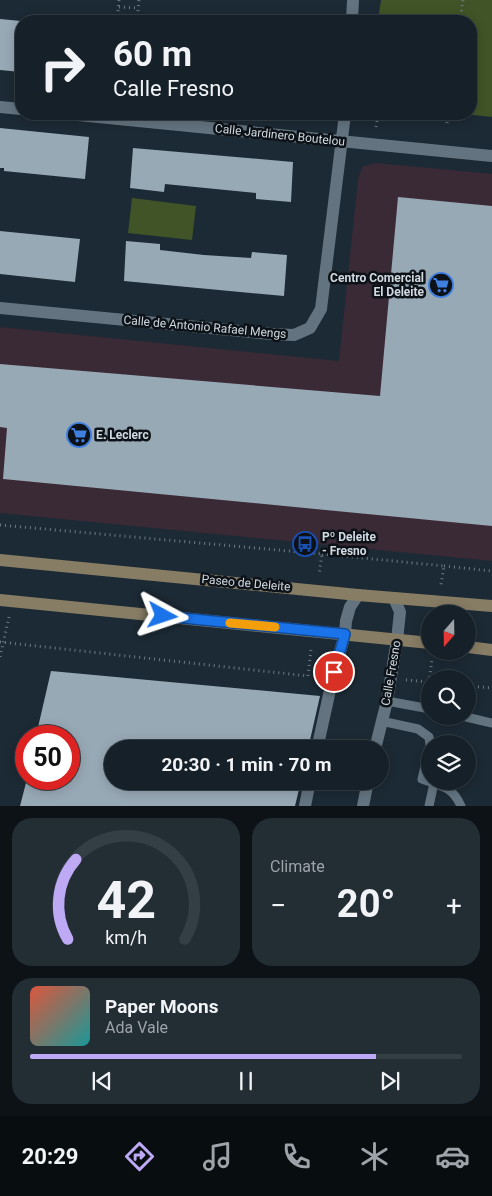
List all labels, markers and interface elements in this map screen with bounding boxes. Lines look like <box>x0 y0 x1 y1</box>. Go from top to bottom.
text: 60 m <box>113 34 192 75</box>
icon: right <box>30 35 95 100</box>
text: Calle Fresno <box>113 76 234 101</box>
street label: Calle Jardinero Boutelou <box>214 121 346 149</box>
place label: Centro Comercial El Deleite <box>330 271 425 299</box>
supermarket icon: Centro Comercial El Deleite <box>428 272 454 298</box>
street label: Calle de Antonio Rafael Mengs <box>123 313 287 341</box>
supermarket icon: E. Leclerc <box>66 422 92 448</box>
place label: E. Leclerc <box>96 428 149 442</box>
place label: Pº Deleite - Fresno <box>322 530 376 558</box>
bus stop icon: Pº Deleite - Fresno <box>292 531 318 557</box>
street label: Paseo de Deleite <box>201 572 291 594</box>
position arrow <box>136 589 188 641</box>
north arrow <box>421 605 476 660</box>
map controls <box>421 605 476 790</box>
street label: Calle Fresno <box>378 639 404 707</box>
pin <box>313 651 355 693</box>
icon: arrive <box>320 658 348 686</box>
button: search <box>421 670 476 725</box>
speed limit sign: 50 <box>15 725 80 790</box>
button: layers <box>421 735 476 790</box>
text: 20:30 · 1 min · 70 m <box>161 753 332 776</box>
text: Climate <box>270 857 325 876</box>
text: 42 <box>96 870 156 931</box>
text: 20° <box>337 882 395 926</box>
text: − <box>270 889 286 922</box>
text: + <box>446 889 462 922</box>
text: km/h <box>105 927 147 948</box>
text: Paper Moons <box>105 995 218 1018</box>
text: Ada Vale <box>105 1018 168 1037</box>
icon: previous <box>88 1067 116 1095</box>
icon: pause <box>232 1067 260 1095</box>
icon: next <box>376 1067 404 1095</box>
icon: directions <box>122 1139 157 1174</box>
icon: music <box>200 1139 235 1174</box>
icon: phone <box>279 1139 314 1174</box>
icon: climate <box>357 1139 392 1174</box>
icon: car <box>435 1139 470 1174</box>
text: 20:29 <box>22 1144 78 1169</box>

